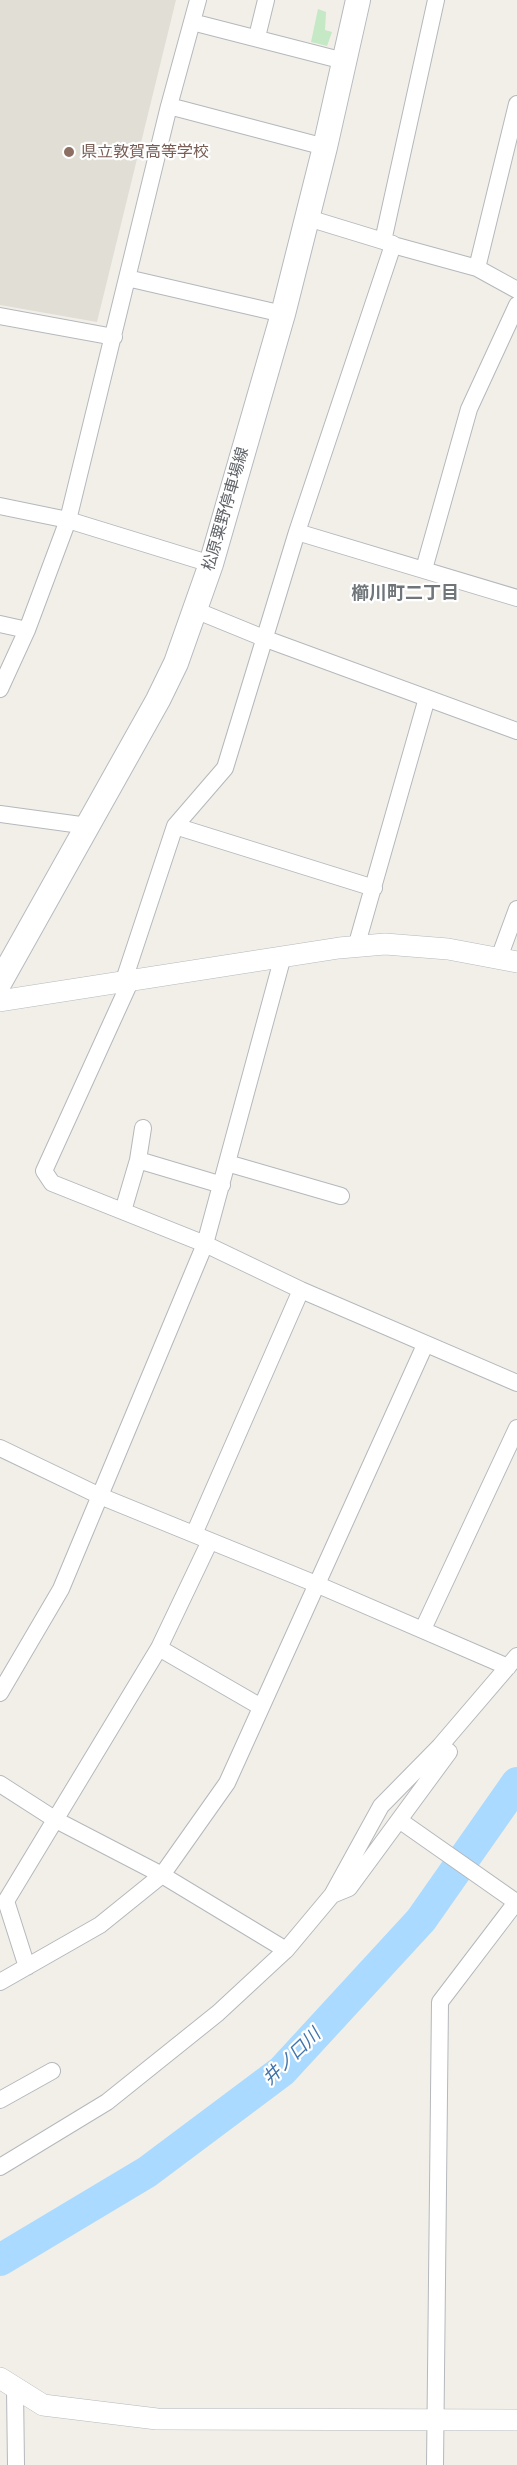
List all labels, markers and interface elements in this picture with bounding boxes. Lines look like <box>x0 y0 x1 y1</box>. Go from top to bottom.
place label: 県立敦賀高等学校 <box>81 142 209 162</box>
marker: 県立敦賀高等学校 <box>62 145 76 159</box>
street label: 松原粟野停車場線 <box>199 445 253 573</box>
district label: 櫛川町二丁目 <box>351 583 459 605</box>
water label: 井ノ口川 <box>259 2024 325 2090</box>

